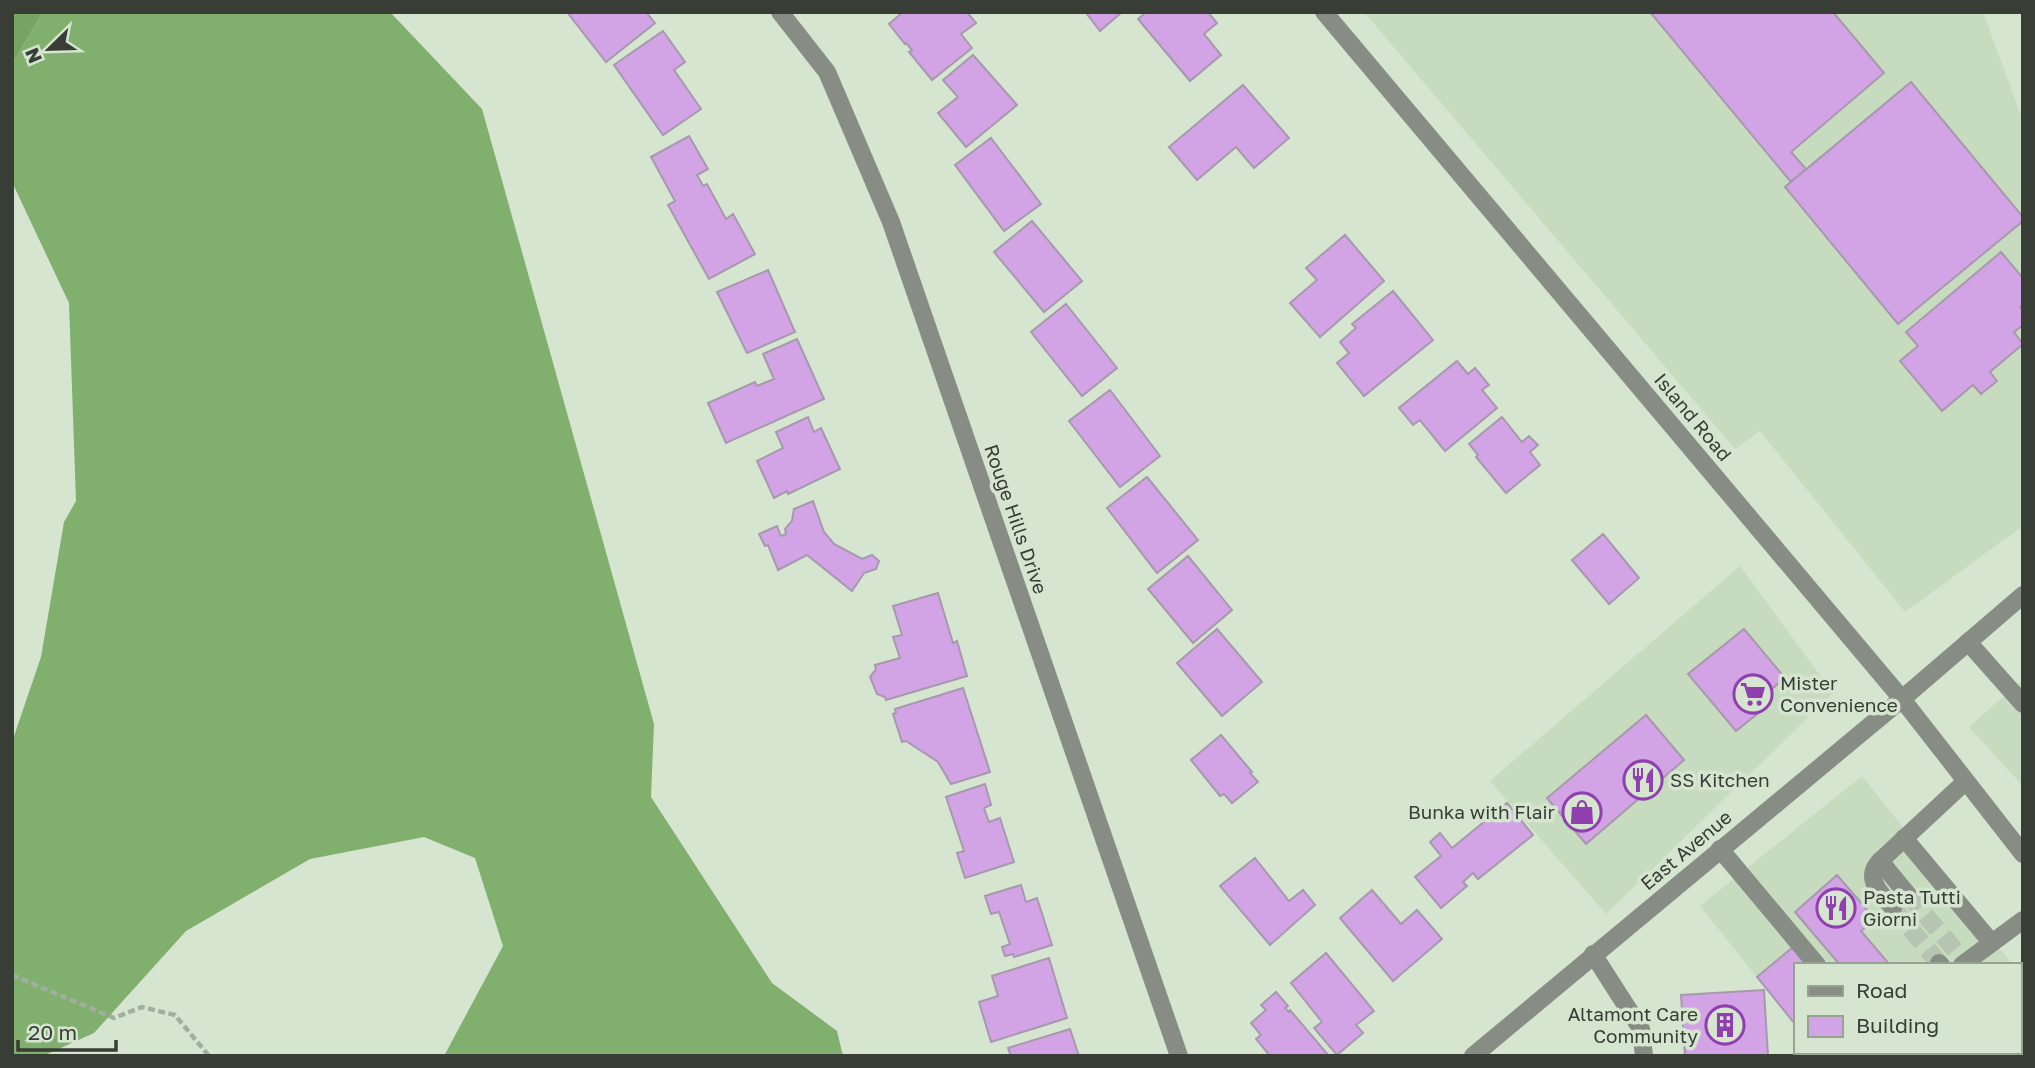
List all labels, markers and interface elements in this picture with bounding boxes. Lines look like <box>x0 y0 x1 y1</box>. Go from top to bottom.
north arrow <box>14 14 84 84</box>
text: N <box>19 45 46 67</box>
street label: Island Road <box>1650 368 1737 465</box>
street label: Rouge Hills Drive <box>980 441 1053 597</box>
place label: Mister Convenience <box>1780 671 1898 716</box>
supermarket icon: Mister Convenience <box>1732 673 1774 715</box>
restaurant icon: SS Kitchen <box>1622 759 1664 801</box>
place label: SS Kitchen <box>1670 768 1770 791</box>
shop icon: Bunka with Flair <box>1561 791 1603 833</box>
place label: Bunka with Flair <box>1408 800 1556 823</box>
street label: East Avenue <box>1636 805 1736 894</box>
place label: Pasta Tutti Giorni <box>1863 885 1961 930</box>
restaurant icon: Pasta Tutti Giorni <box>1815 887 1857 929</box>
legend <box>1794 963 2021 1054</box>
text: Road <box>1856 977 1907 1003</box>
place label: Altamont Care Community <box>1568 1002 1698 1047</box>
building icon: Altamont Care Community <box>1704 1004 1746 1046</box>
scale bar <box>18 1009 116 1052</box>
text: Building <box>1856 1012 1939 1038</box>
text: 20 m <box>28 1019 77 1045</box>

